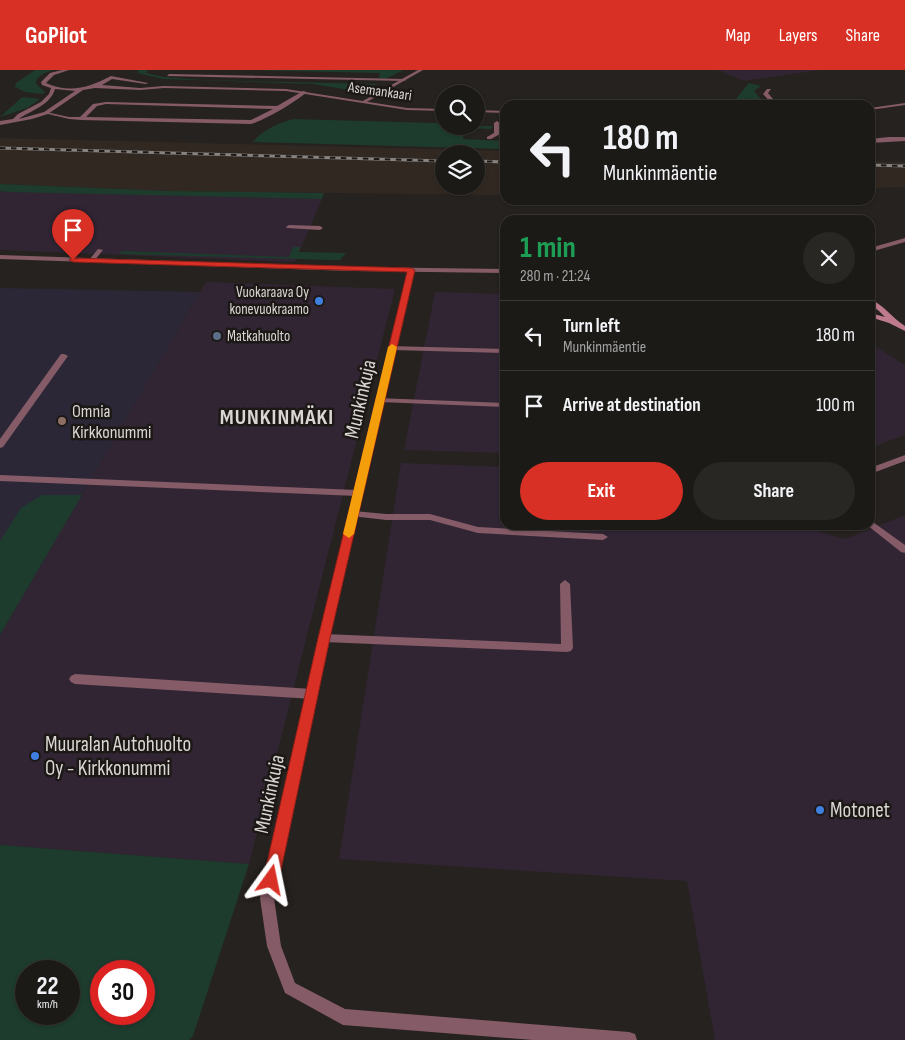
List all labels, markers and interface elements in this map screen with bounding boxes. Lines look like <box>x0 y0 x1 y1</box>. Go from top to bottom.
text: GoPilot <box>25 21 87 50</box>
text: Map <box>726 25 751 46</box>
text: Layers <box>779 25 818 46</box>
text: Share <box>846 25 880 46</box>
street label: Asemankaari <box>346 77 413 105</box>
map controls <box>435 85 485 195</box>
button: search <box>435 85 485 135</box>
text: 180 m <box>603 117 679 160</box>
icon: left <box>520 120 585 185</box>
button: layers <box>435 145 485 195</box>
text: Munkinmäentie <box>603 160 717 187</box>
pin <box>52 209 94 260</box>
icon: arrive <box>59 216 87 244</box>
text: 1 min <box>520 230 576 266</box>
button: close <box>803 232 855 284</box>
text: 280 m · 21:24 <box>520 267 590 286</box>
place label: Vuokaraava Oy konevuokraamo <box>229 283 309 319</box>
marker: Vuokaraava Oy konevuokraamo <box>313 295 325 307</box>
text: Turn left <box>563 315 620 338</box>
icon: left <box>520 322 548 350</box>
text: 180 m <box>816 324 855 347</box>
place label: Matkahuolto <box>227 327 290 346</box>
marker: Matkahuolto <box>211 330 223 342</box>
text: Munkinmäentie <box>563 338 646 357</box>
street label: Munkinkuja <box>339 357 382 441</box>
icon: arrive <box>520 392 548 420</box>
text: Arrive at destination <box>563 394 701 417</box>
text: 100 m <box>816 394 855 417</box>
place label: Omnia Kirkkonummi <box>72 401 151 443</box>
district label: MUNKINMÄKI <box>220 404 334 431</box>
marker: Omnia Kirkkonummi <box>56 415 68 427</box>
button: Exit <box>520 462 683 520</box>
button: Share <box>693 462 855 520</box>
place label: Muuralan Autohuolto Oy - Kirkkonummi <box>45 732 191 781</box>
marker: Muuralan Autohuolto Oy - Kirkkonummi <box>29 750 41 762</box>
street label: Munkinkuja <box>249 752 290 836</box>
place label: Motonet <box>830 798 890 823</box>
marker: Motonet <box>814 804 826 816</box>
position arrow <box>244 853 296 905</box>
speed limit sign: 30 <box>90 960 155 1025</box>
text: 22 <box>37 971 58 1002</box>
text: km/h <box>37 997 58 1012</box>

